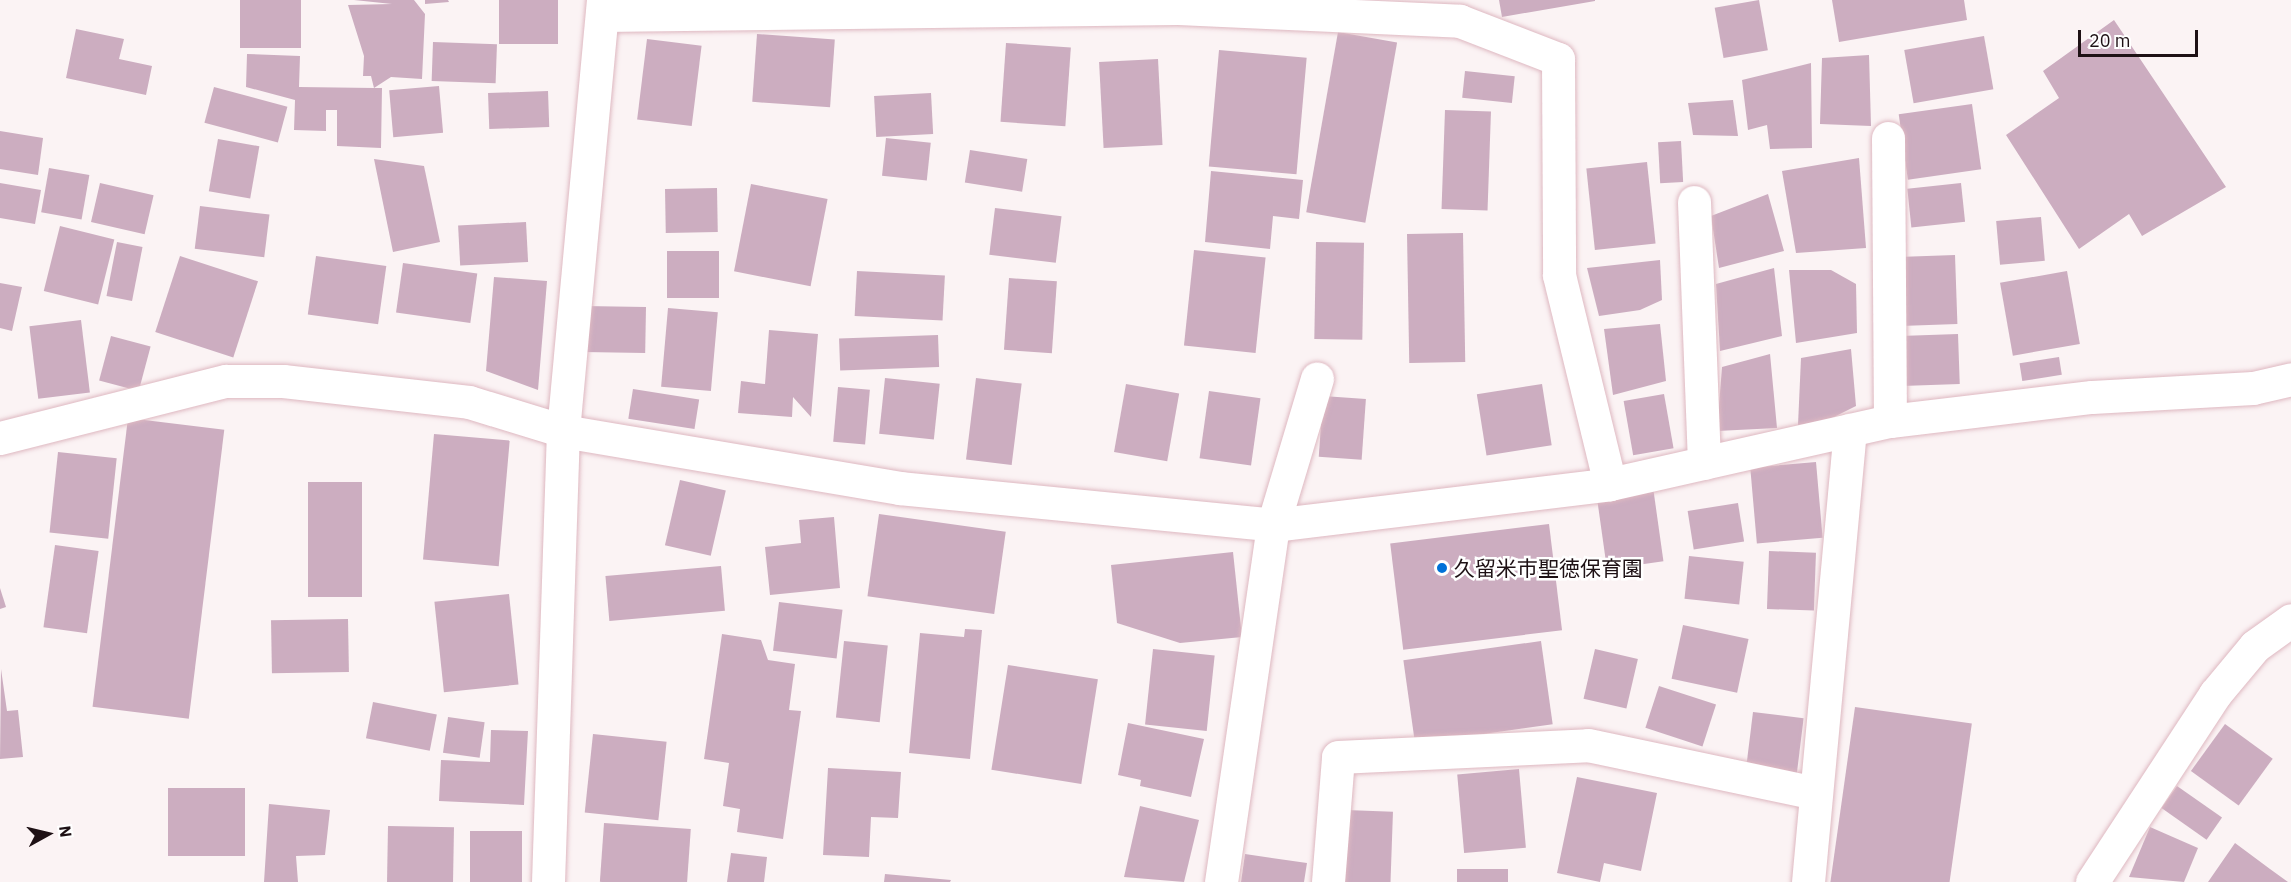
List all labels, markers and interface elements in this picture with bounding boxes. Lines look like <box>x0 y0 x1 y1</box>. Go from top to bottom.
scale bar <box>2081 18 2201 56</box>
text: 20 m <box>2089 29 2131 52</box>
place label: 久留米市聖徳保育園 <box>1454 555 1643 581</box>
marker: 久留米市聖徳保育園 <box>1435 561 1449 575</box>
north arrow <box>18 804 78 864</box>
text: N <box>55 824 77 839</box>

